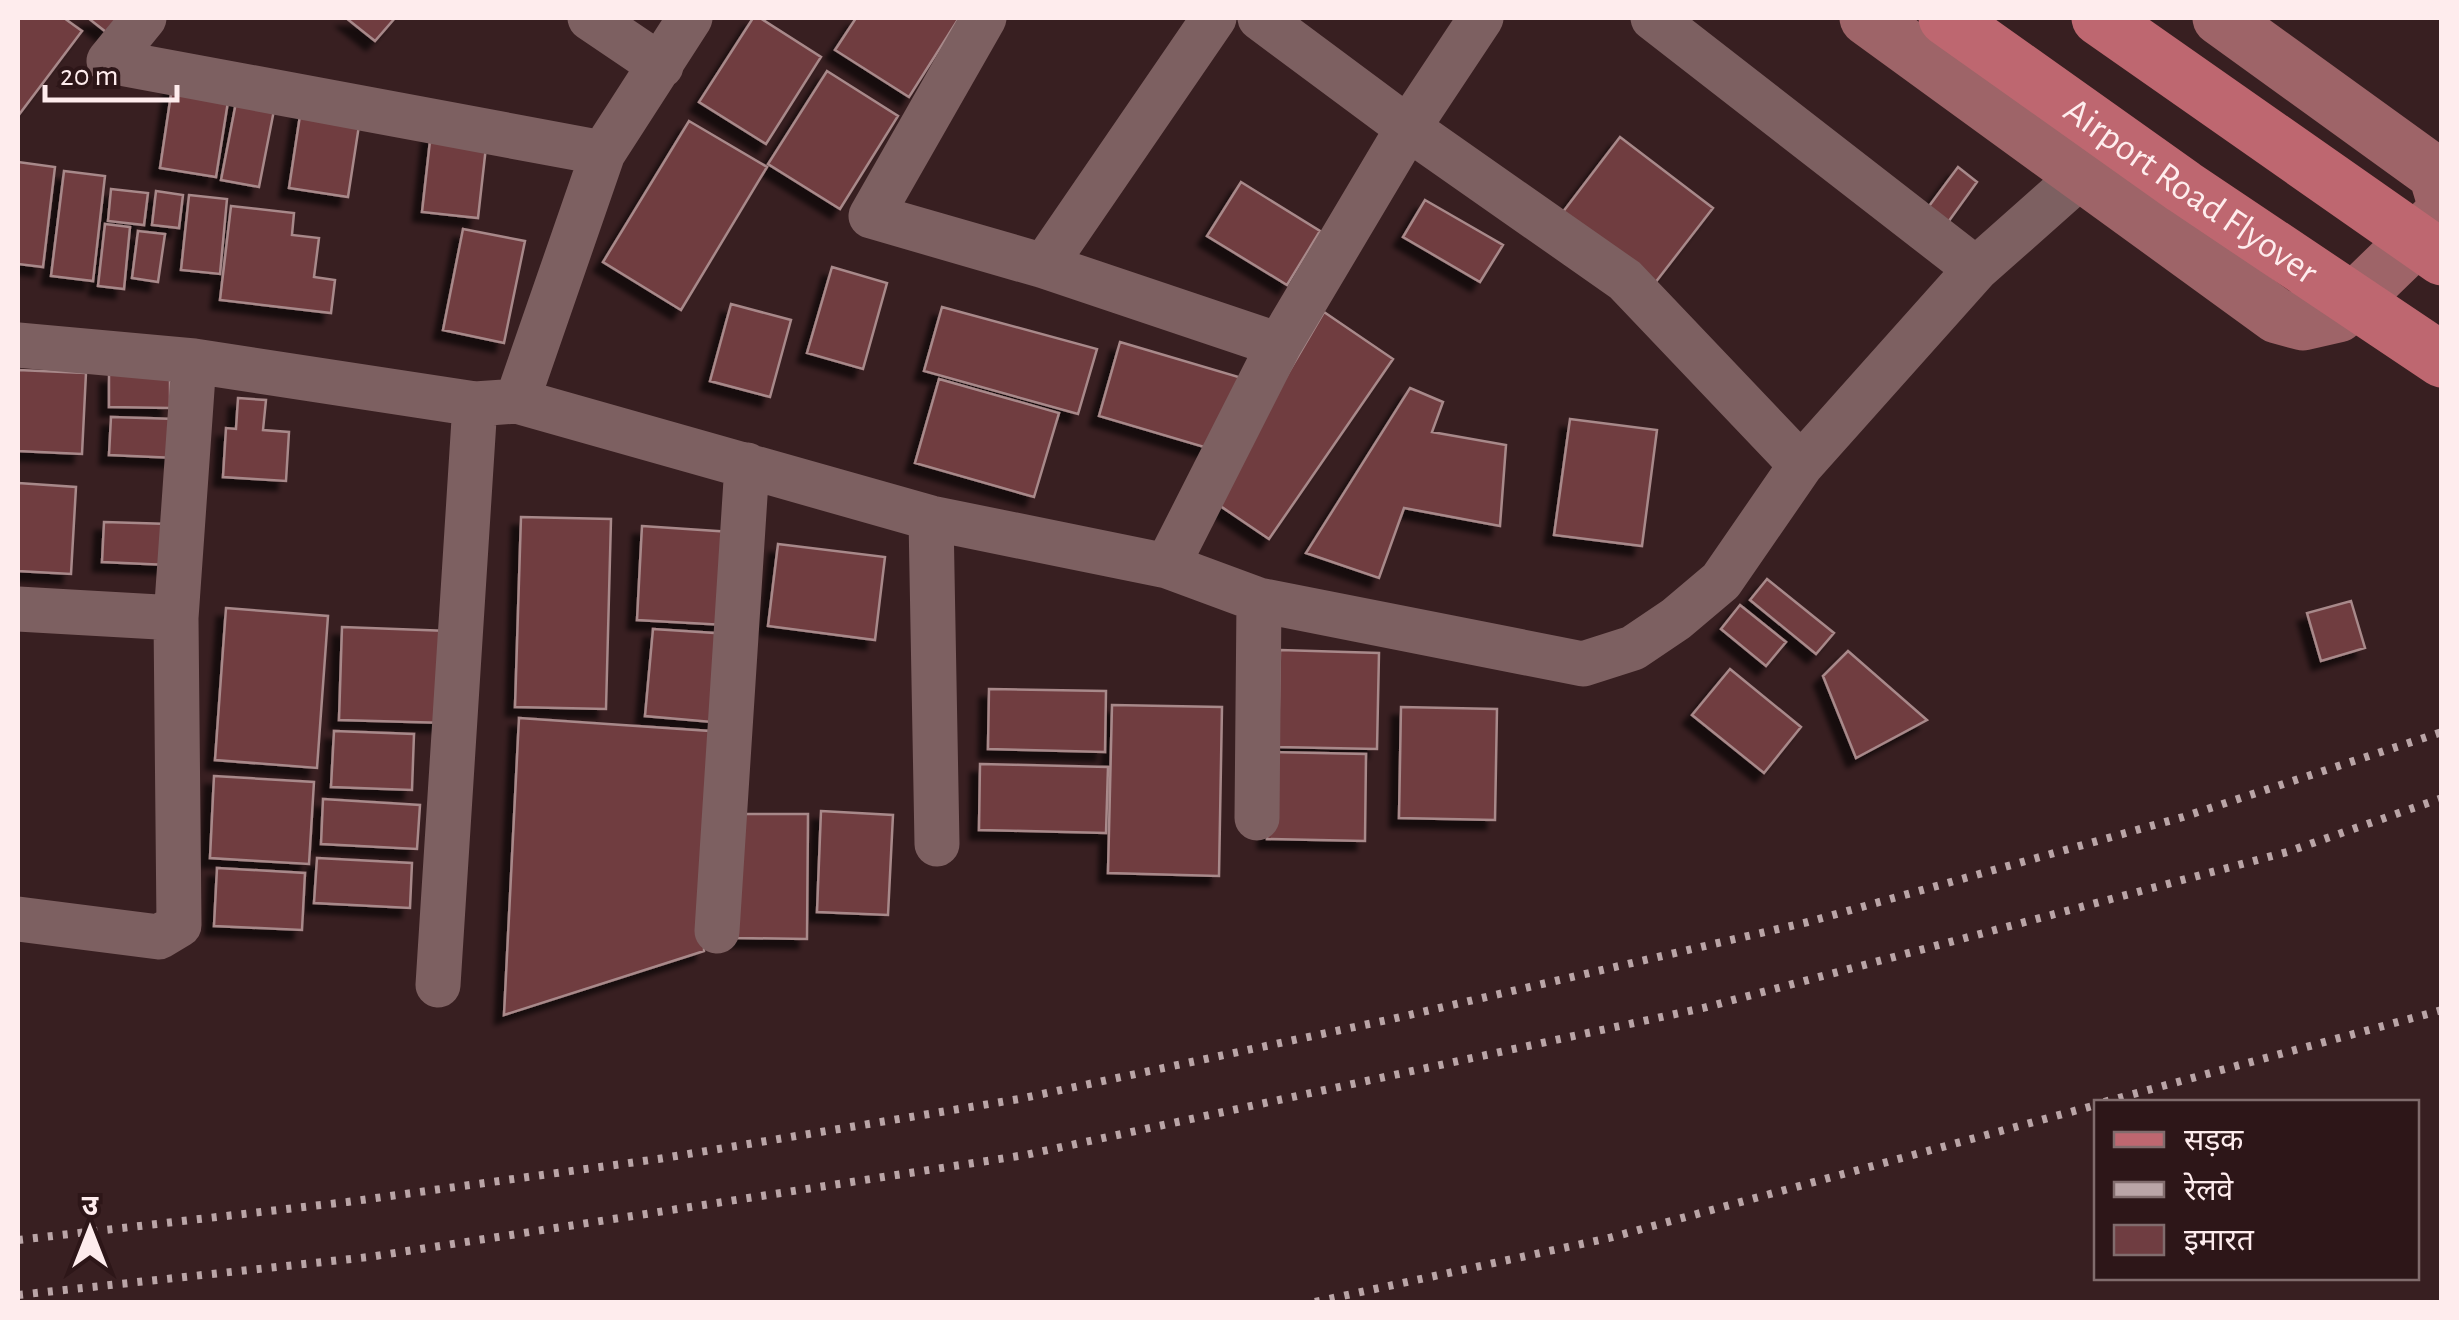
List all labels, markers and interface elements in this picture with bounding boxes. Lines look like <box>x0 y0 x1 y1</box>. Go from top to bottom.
scale bar <box>45 40 178 102</box>
text: 20 m <box>60 61 118 91</box>
street label: Airport Road Flyover <box>2057 91 2325 293</box>
legend <box>2094 1100 2419 1280</box>
text: सड़क <box>2184 1126 2244 1157</box>
text: रेलवे <box>2183 1172 2235 1206</box>
north arrow <box>40 1180 140 1280</box>
text: उ <box>82 1193 99 1221</box>
text: इमारत <box>2184 1226 2255 1256</box>

